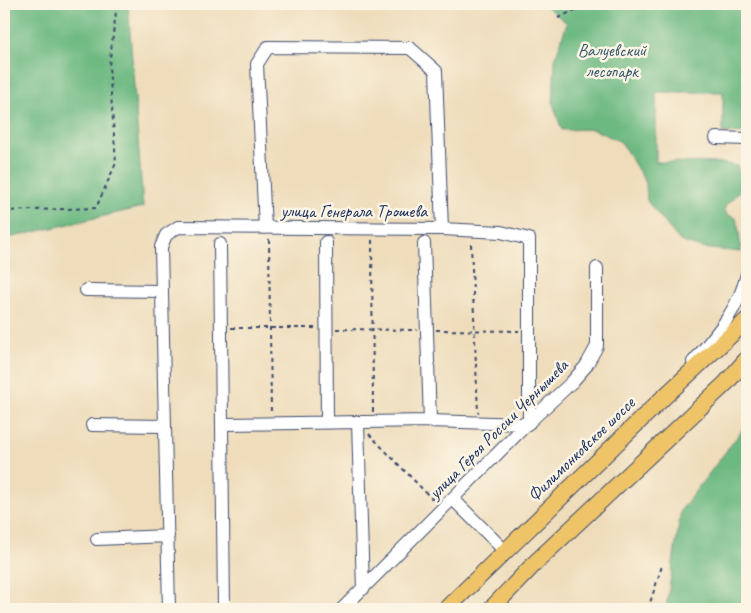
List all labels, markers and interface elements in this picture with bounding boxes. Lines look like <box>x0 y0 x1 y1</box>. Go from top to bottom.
park label: Валуевский лесопарк <box>578 39 648 82</box>
street label: улица Генерала Трошева <box>280 200 428 222</box>
street label: улица Героя России Чернышева <box>423 353 574 504</box>
street label: Филимонковское шоссе <box>523 391 640 506</box>

